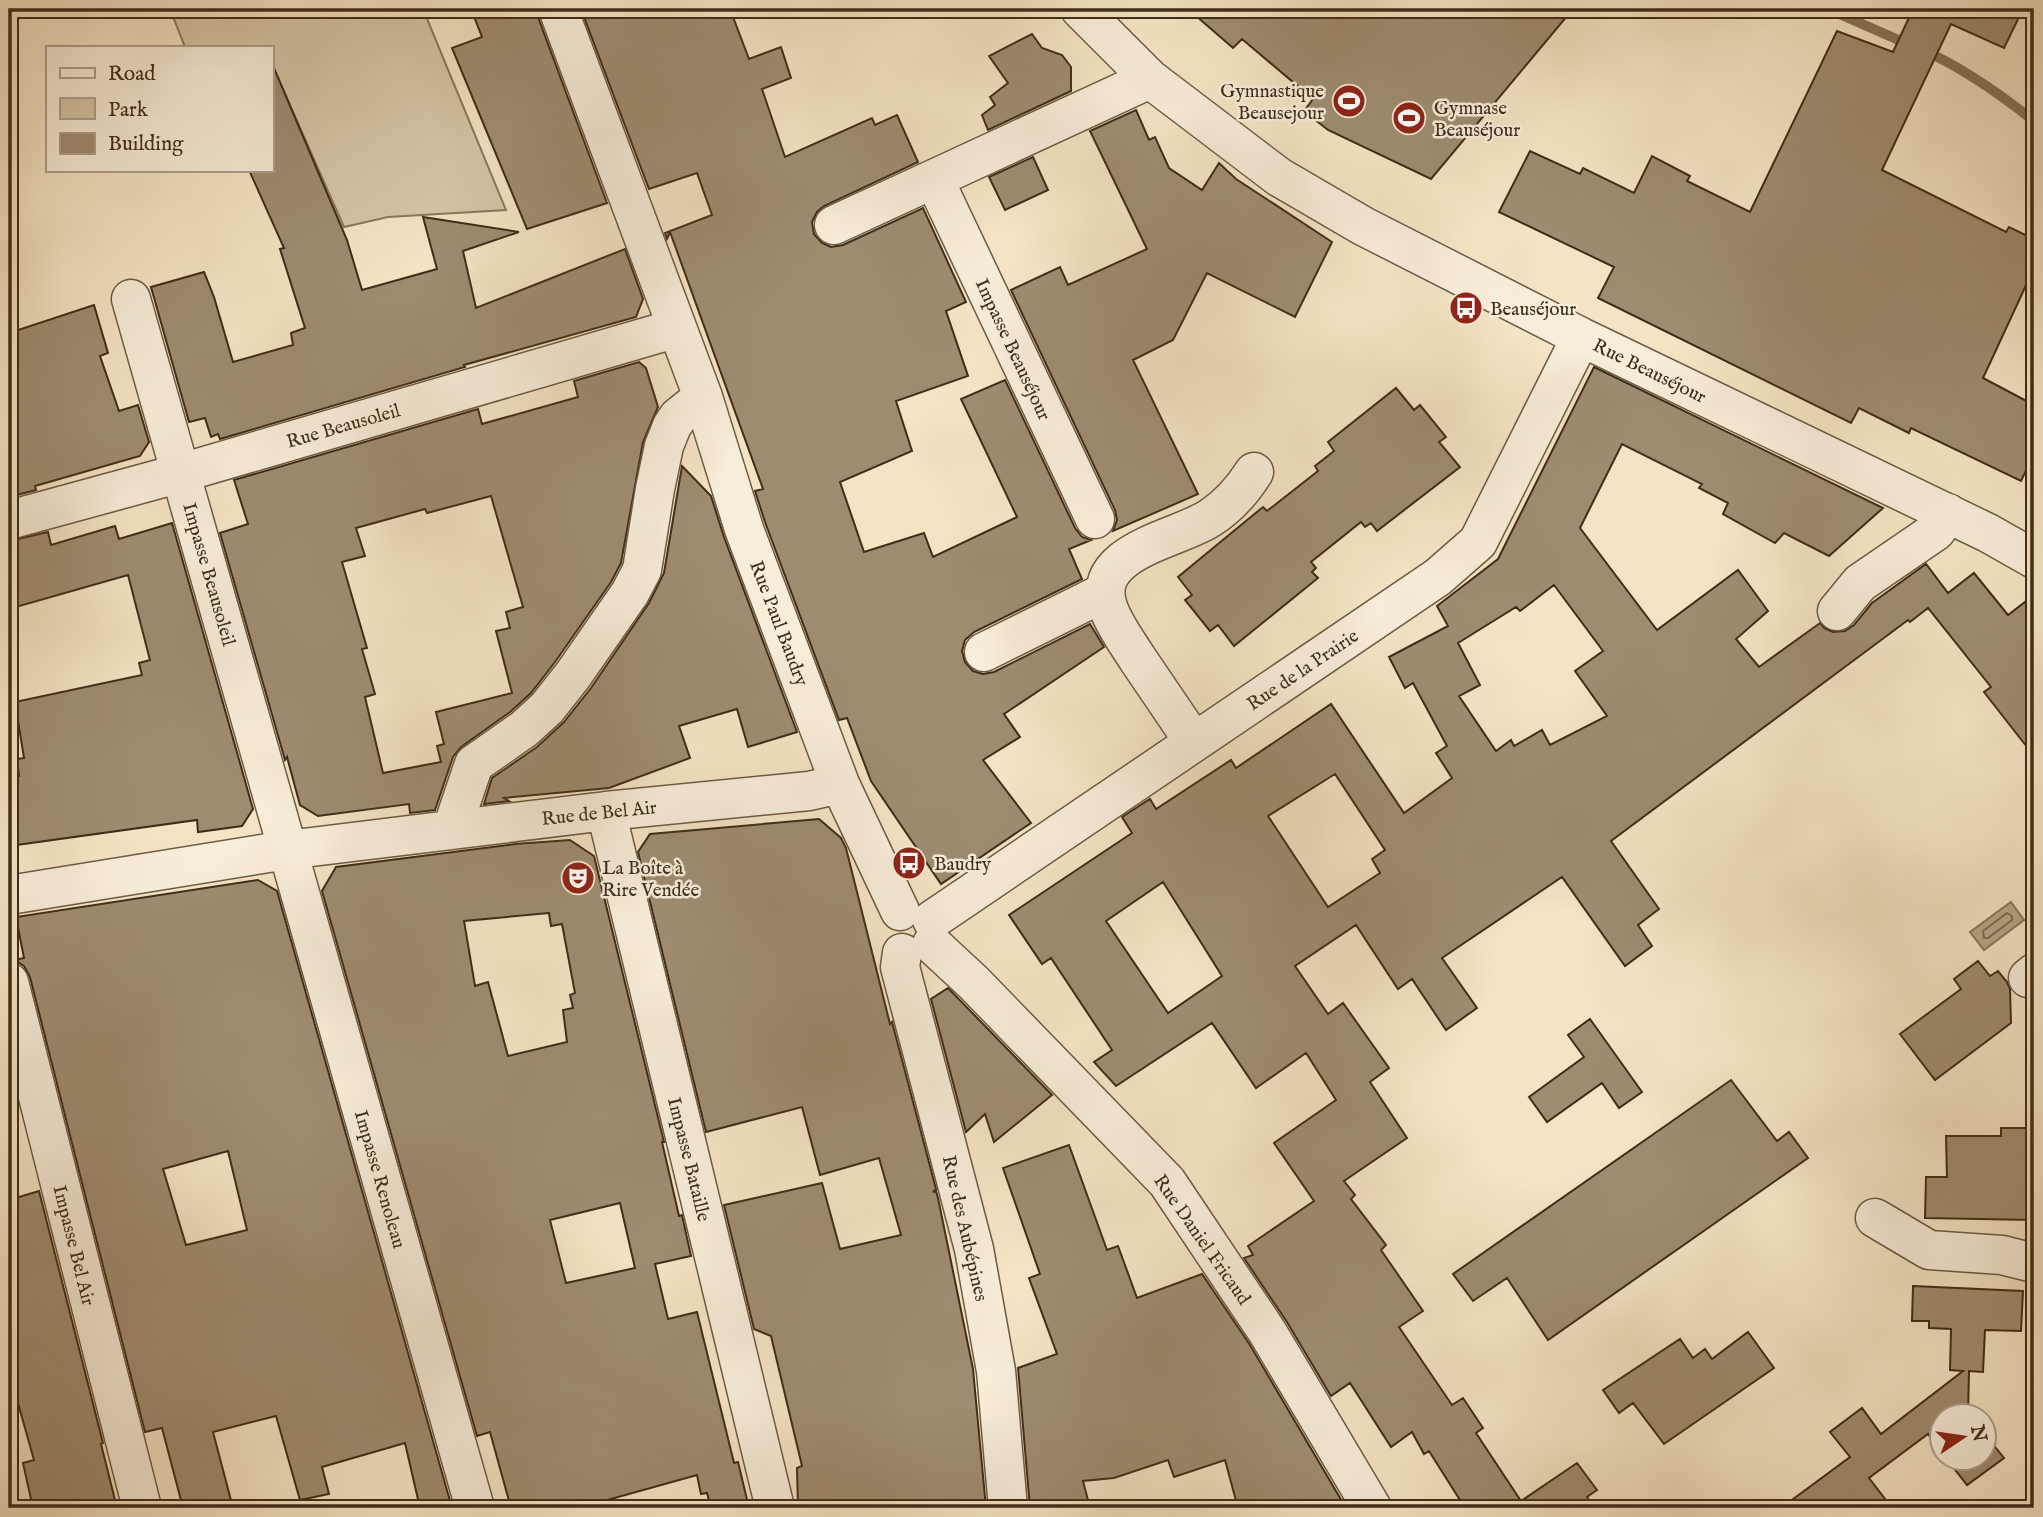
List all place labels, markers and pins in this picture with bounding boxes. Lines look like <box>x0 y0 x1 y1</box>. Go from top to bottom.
place label: Gymnastique Beausejour <box>1220 80 1324 126</box>
sports icon: Gymnastique Beausejour <box>1330 82 1368 120</box>
place label: Gymnase Beauséjour <box>1434 97 1520 143</box>
sports icon: Gymnase Beauséjour <box>1390 99 1428 137</box>
bus stop icon: Beauséjour <box>1447 289 1485 327</box>
place label: Beauséjour <box>1490 298 1576 322</box>
bus stop icon: Baudry <box>890 844 928 882</box>
place label: Baudry <box>934 853 992 877</box>
place label: La Boîte à Rire Vendée <box>602 857 699 903</box>
theatre icon: La Boîte à Rire Vendée <box>559 859 597 897</box>

